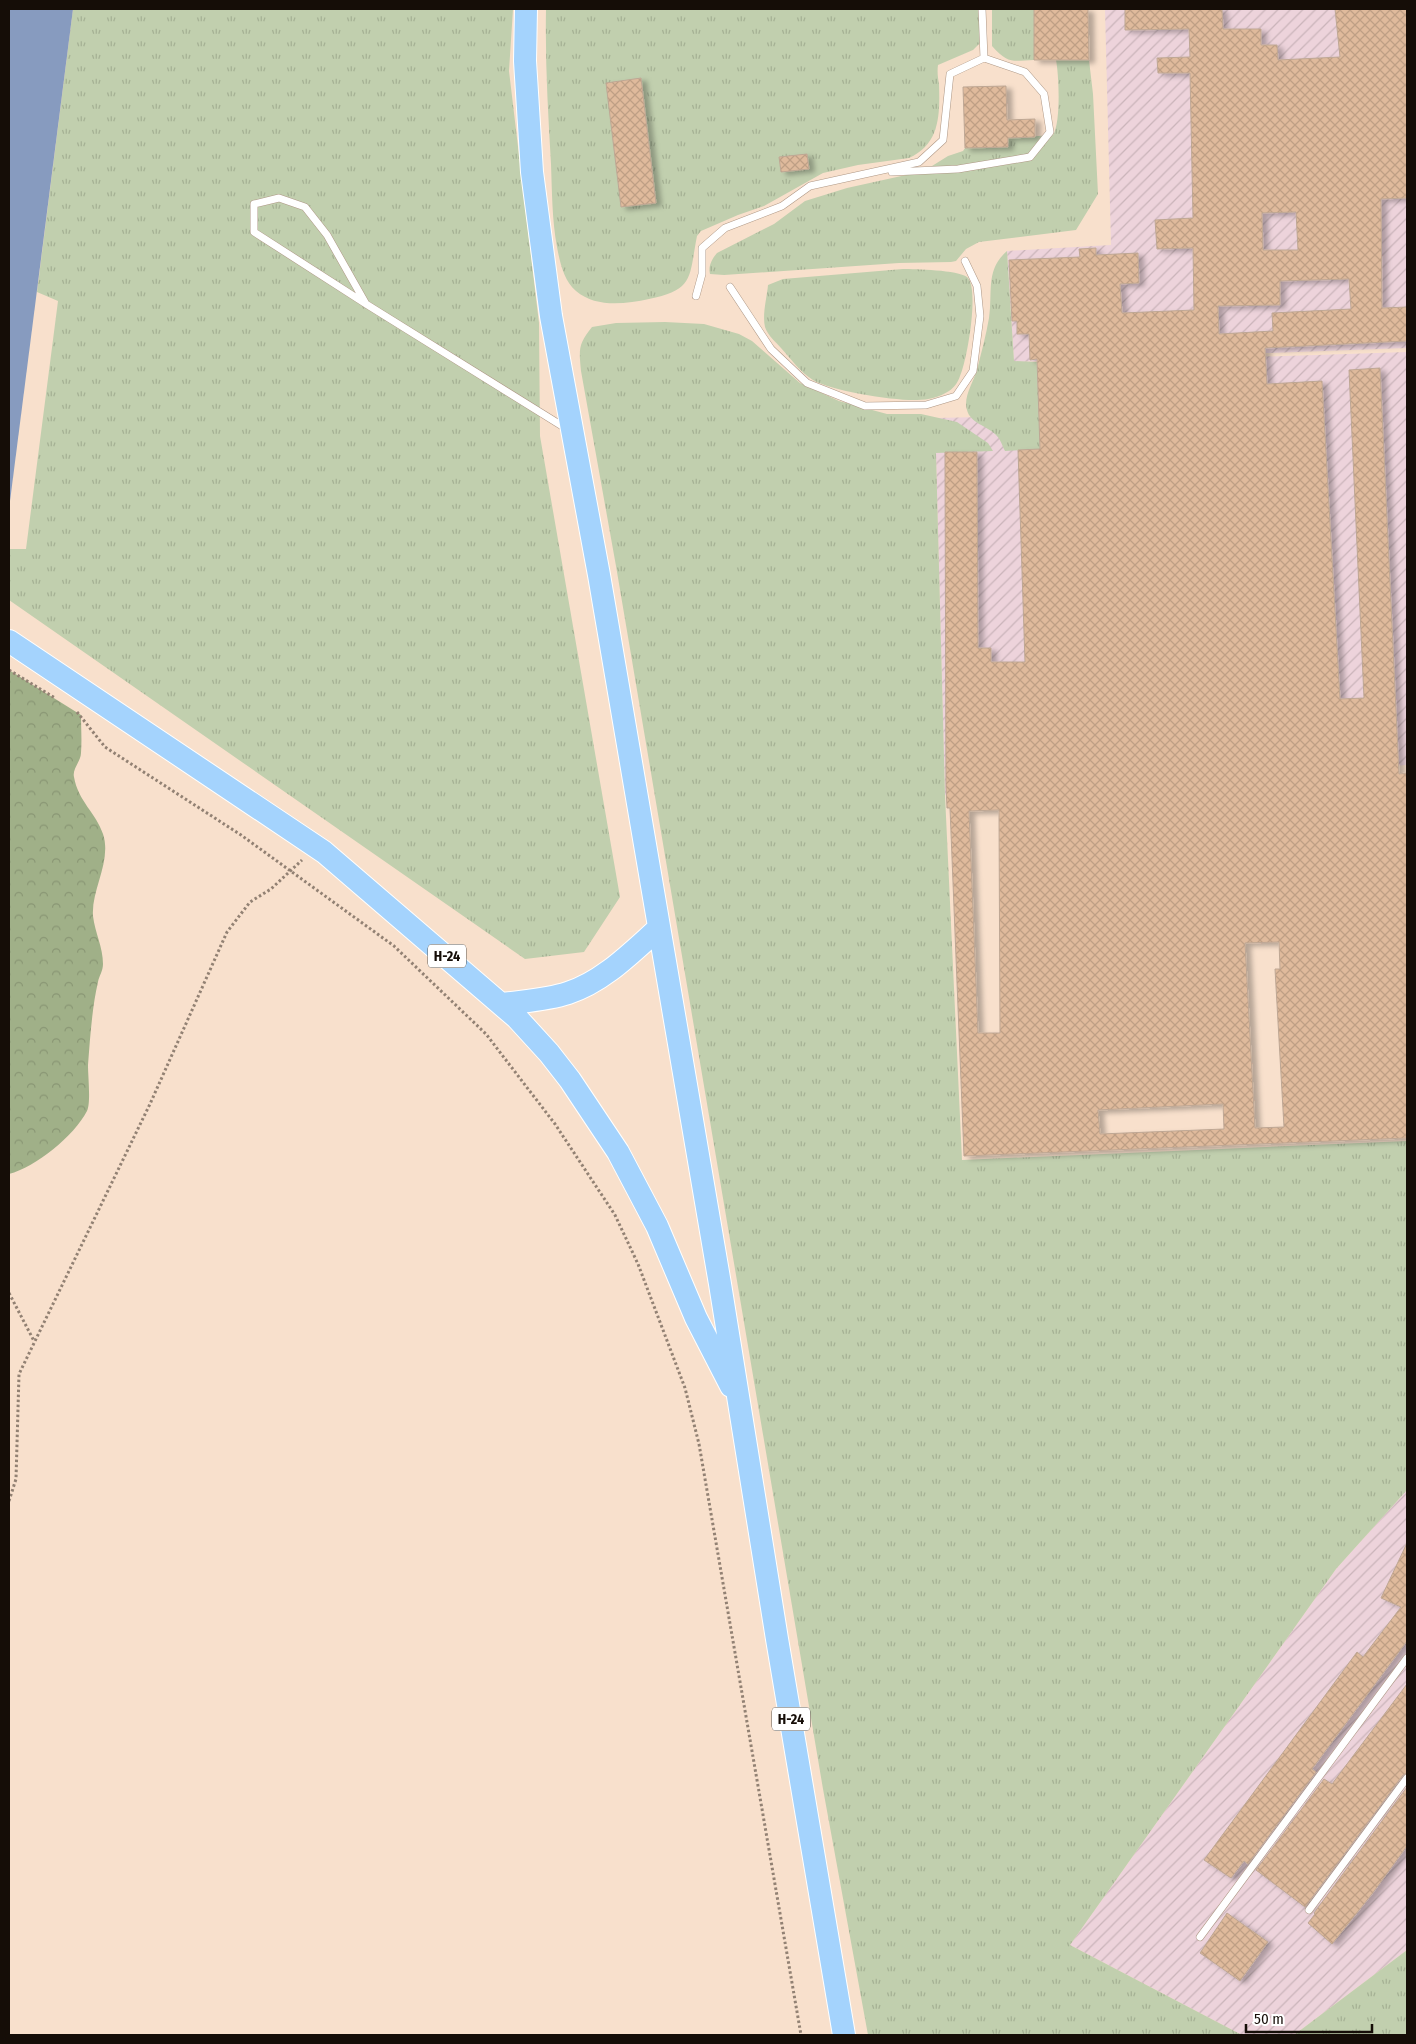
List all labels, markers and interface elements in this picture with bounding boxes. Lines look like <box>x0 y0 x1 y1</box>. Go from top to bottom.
road number: Н-24 <box>428 944 466 968</box>
road number: Н-24 <box>772 1708 810 1730</box>
scale bar <box>1246 2002 1372 2034</box>
text: 50 m <box>1254 2010 1284 2028</box>

